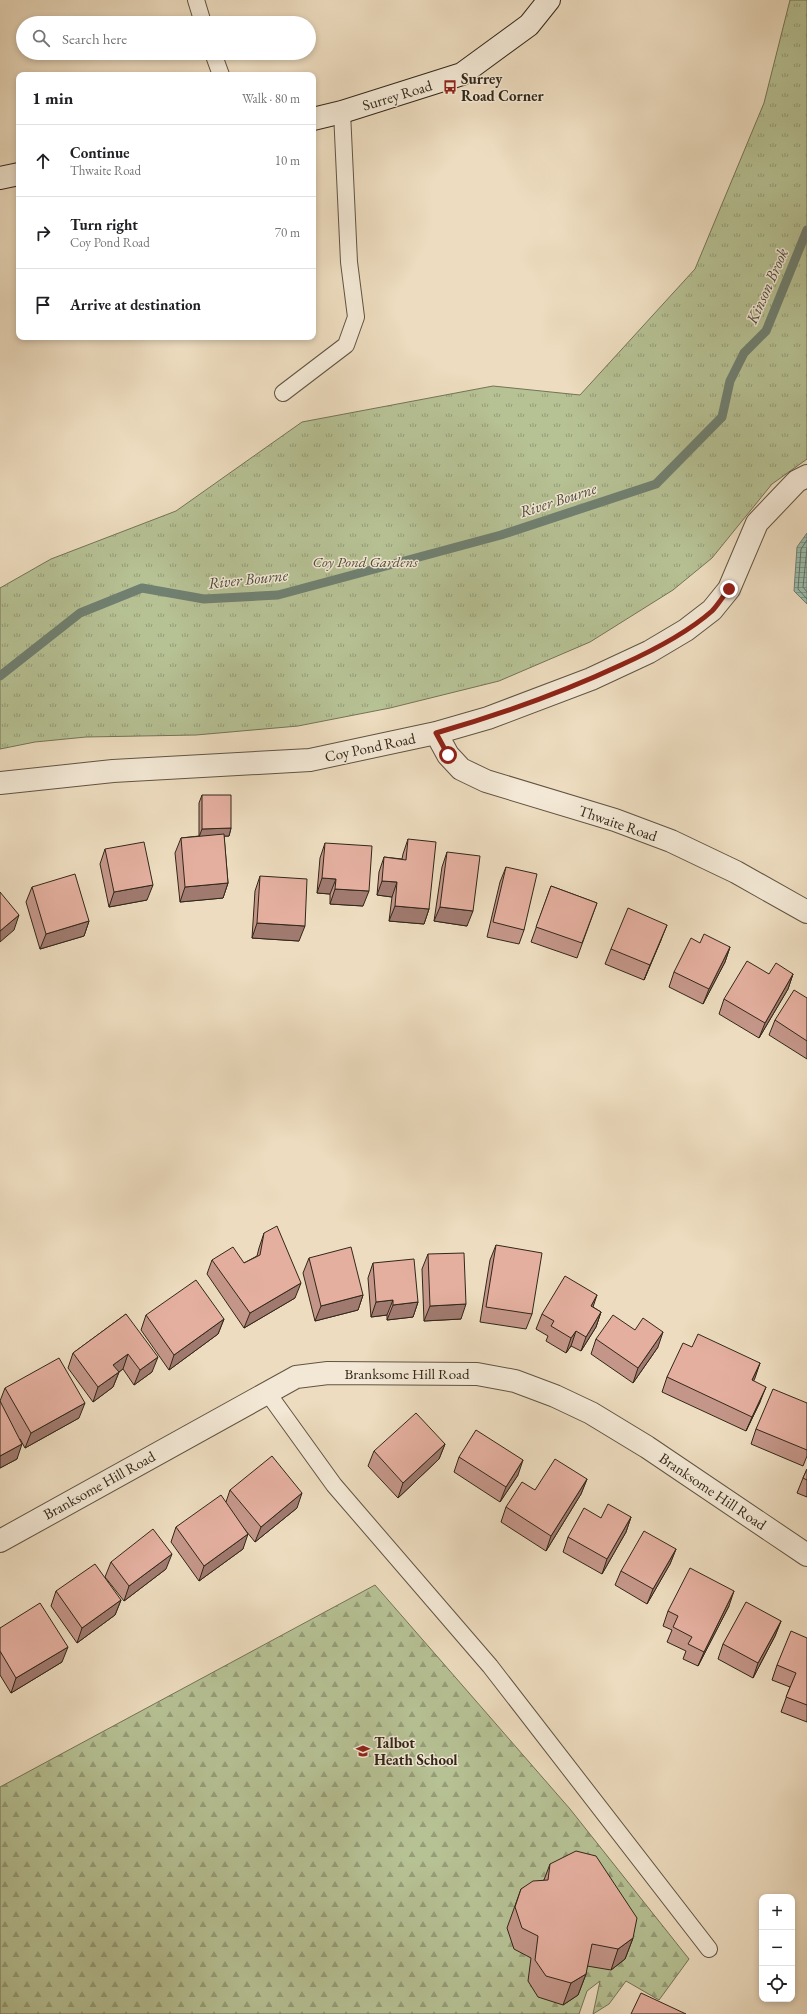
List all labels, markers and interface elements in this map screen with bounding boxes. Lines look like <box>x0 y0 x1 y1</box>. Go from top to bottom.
search box <box>16 16 316 60</box>
icon: search <box>30 27 52 49</box>
text: Search here <box>62 29 127 48</box>
place label: Surrey Road Corner <box>461 69 544 105</box>
street label: Surrey Road <box>360 75 434 115</box>
bus stop icon: Surrey Road Corner <box>442 79 458 95</box>
text: 1 min <box>32 87 73 109</box>
text: Walk · 80 m <box>242 90 300 107</box>
text: Continue <box>70 143 130 162</box>
icon: ahead <box>32 150 54 172</box>
text: 10 m <box>275 152 300 169</box>
text: Thwaite Road <box>70 162 141 179</box>
text: Turn right <box>70 215 138 234</box>
icon: right <box>32 222 54 244</box>
text: 70 m <box>275 224 300 241</box>
text: Coy Pond Road <box>70 234 150 251</box>
water label: Kinson Brook <box>741 244 793 328</box>
icon: arrive <box>32 294 54 316</box>
text: Arrive at destination <box>70 295 201 314</box>
water label: River Bourne <box>517 477 600 522</box>
park label: Coy Pond Gardens <box>312 552 418 571</box>
water label: River Bourne <box>207 564 289 594</box>
route end <box>720 580 738 598</box>
street label: Coy Pond Road <box>323 728 417 766</box>
route start <box>439 746 457 764</box>
street label: Thwaite Road <box>576 801 660 845</box>
street label: Branksome Hill Road <box>345 1364 470 1383</box>
street label: Branksome Hill Road <box>40 1446 159 1524</box>
street label: Branksome Hill Road <box>656 1448 770 1534</box>
place label: Talbot Heath School <box>374 1733 458 1769</box>
school or university icon: Talbot Heath School <box>355 1743 371 1759</box>
map controls <box>759 1894 795 2002</box>
button: + <box>759 1894 795 1930</box>
button: − <box>759 1930 795 1966</box>
button: locate <box>759 1966 795 2002</box>

